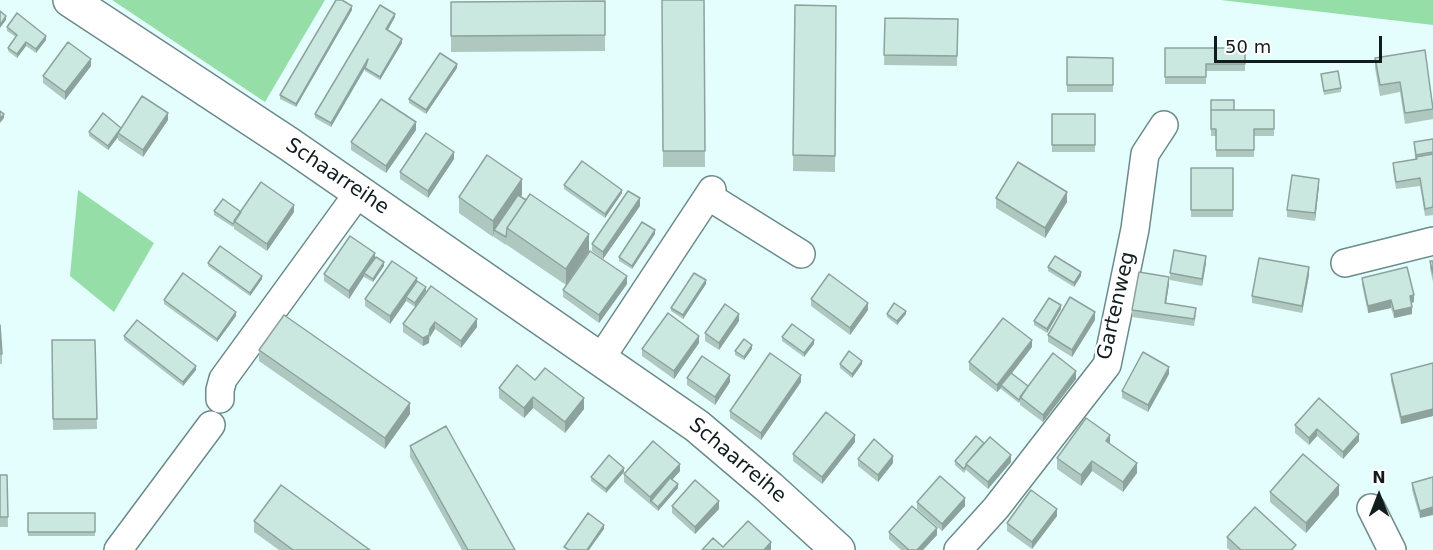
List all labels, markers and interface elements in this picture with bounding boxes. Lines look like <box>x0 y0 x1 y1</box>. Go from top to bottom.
scale bar <box>1217 24 1385 62</box>
text: 50 m <box>1225 36 1271 57</box>
street label: Schaarreihe <box>281 134 393 220</box>
street label: Gartenweg <box>1093 250 1141 362</box>
street label: Schaarreihe <box>684 413 790 509</box>
north arrow <box>1349 466 1409 526</box>
text: N <box>1372 468 1386 487</box>

